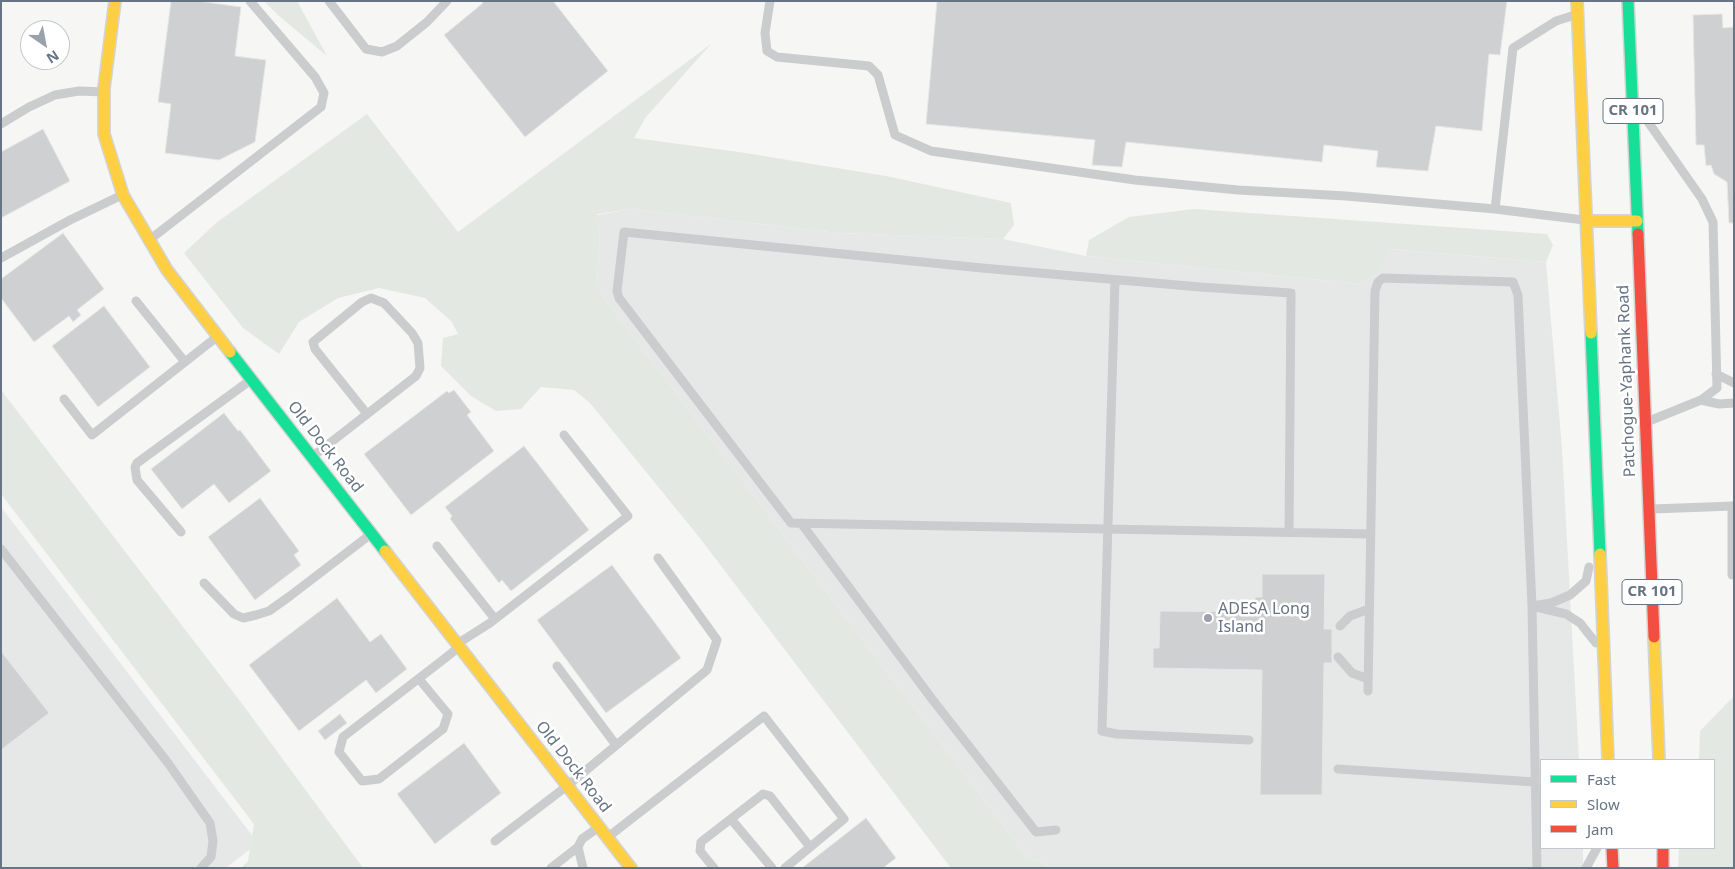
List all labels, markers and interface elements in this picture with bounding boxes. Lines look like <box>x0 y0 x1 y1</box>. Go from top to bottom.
north arrow <box>20 20 70 70</box>
text: N <box>43 46 63 68</box>
road number: CR 101 <box>1603 98 1663 124</box>
street label: Patchogue-Yaphank Road <box>1614 284 1640 478</box>
street label: Old Dock Road <box>283 397 367 497</box>
road number: CR 101 <box>1622 580 1682 604</box>
place label: ADESA Long Island <box>1218 599 1310 637</box>
marker: ADESA Long Island <box>1202 612 1214 624</box>
street label: Old Dock Road <box>531 717 615 817</box>
legend <box>1540 759 1715 849</box>
text: Fast <box>1587 769 1616 789</box>
text: Slow <box>1587 794 1620 814</box>
text: Jam <box>1587 819 1614 839</box>

